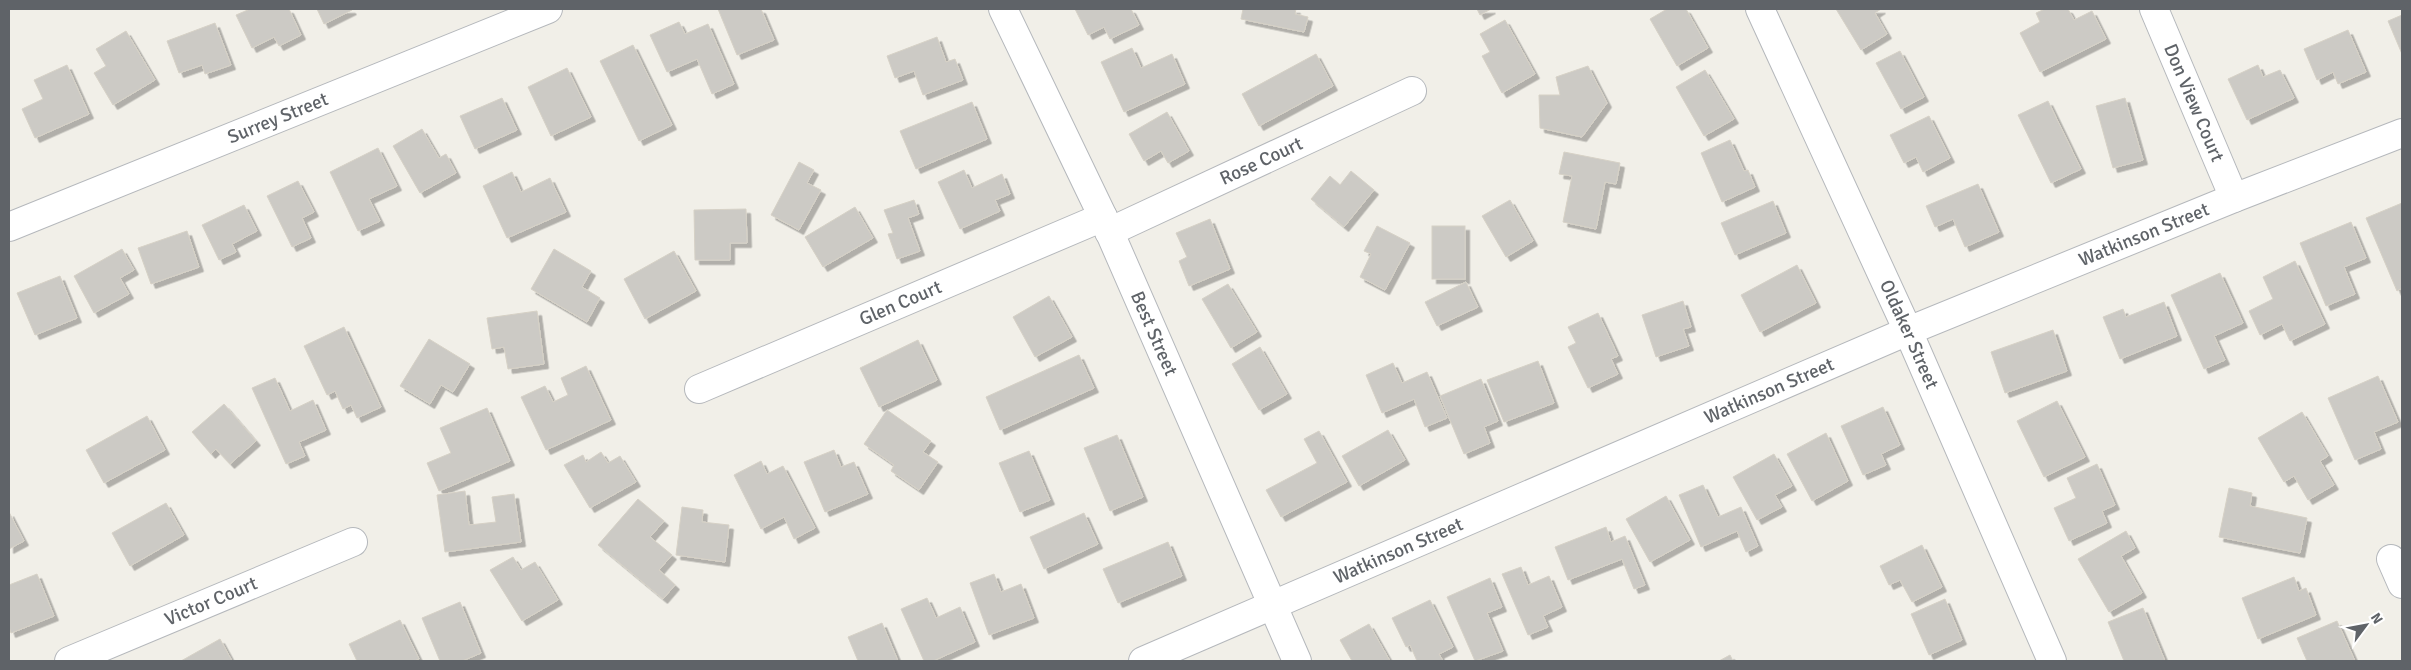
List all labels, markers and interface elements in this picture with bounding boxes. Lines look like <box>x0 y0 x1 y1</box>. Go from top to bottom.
street label: Don View Court <box>2158 40 2229 166</box>
street label: Surrey Street <box>224 87 332 149</box>
street label: Rose Court <box>1216 131 1307 191</box>
street label: Watkinson Street <box>2075 197 2213 272</box>
street label: Glen Court <box>856 275 946 331</box>
street label: Oldaker Street <box>1874 276 1944 393</box>
street label: Best Street <box>1125 288 1183 380</box>
street label: Watkinson Street <box>1701 352 1838 429</box>
street label: Watkinson Street <box>1330 512 1467 589</box>
street label: Victor Court <box>161 571 261 632</box>
north arrow <box>2341 600 2391 650</box>
text: N <box>2367 610 2386 627</box>

